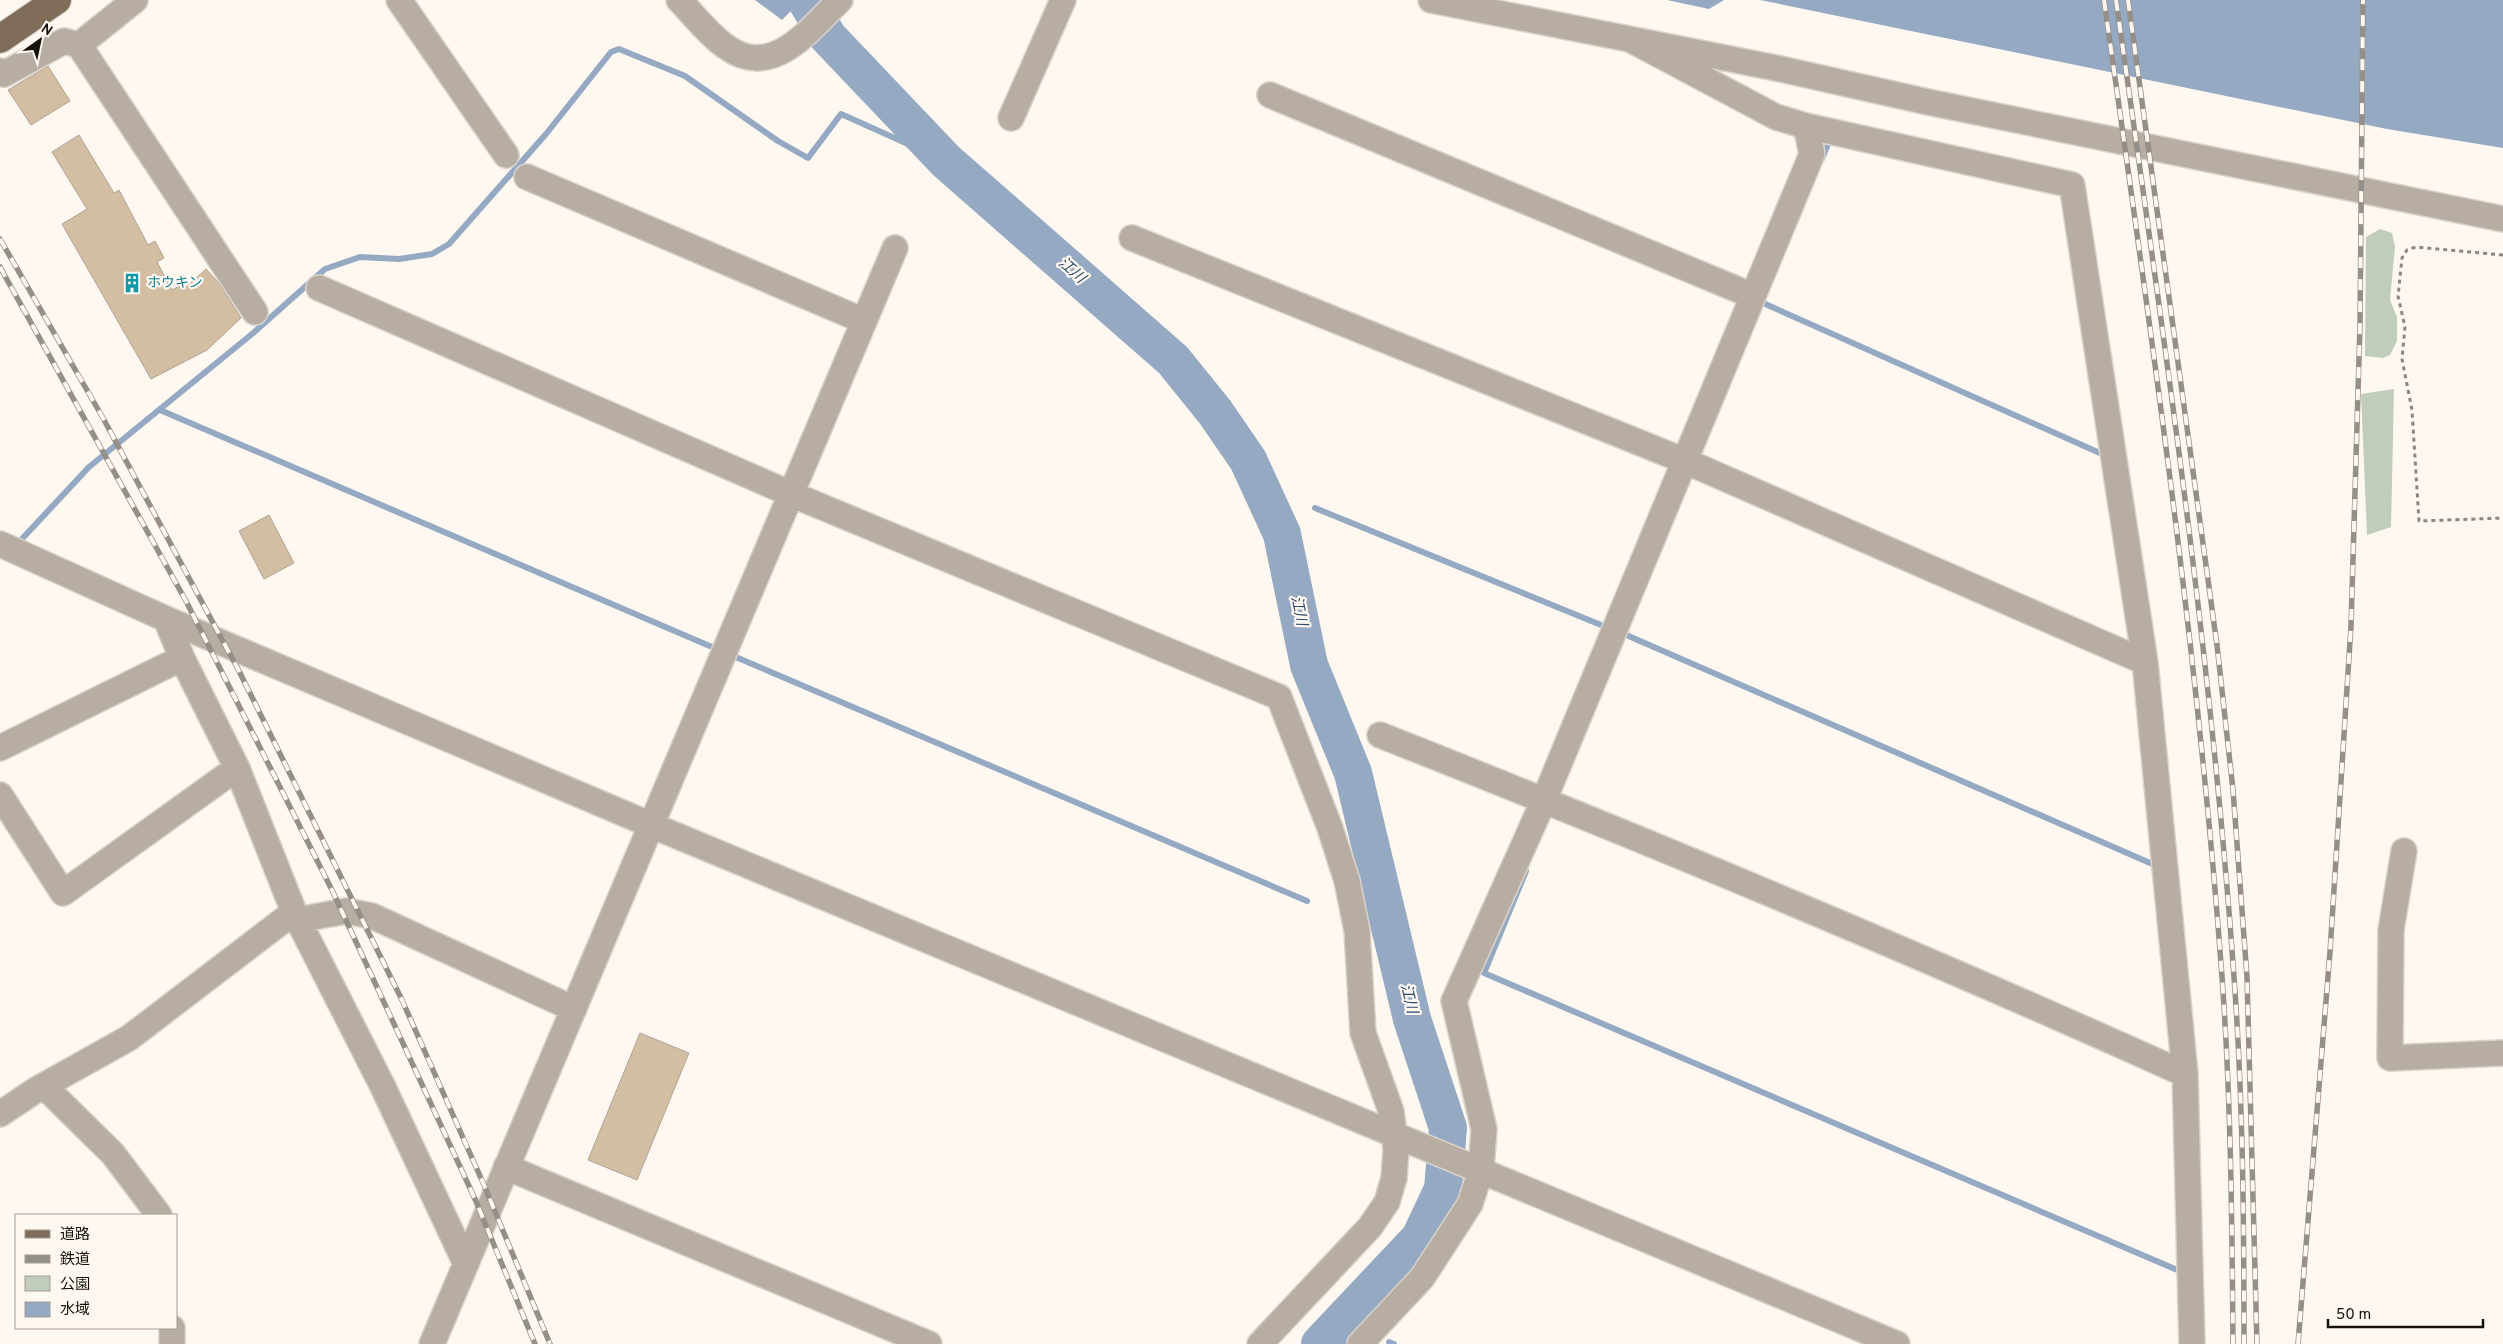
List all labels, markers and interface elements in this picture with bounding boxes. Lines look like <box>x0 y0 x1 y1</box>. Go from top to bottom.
north arrow <box>15 15 65 65</box>
text: N <box>37 20 55 40</box>
water label: 江川 <box>1053 254 1090 289</box>
building icon: ホウキン <box>121 272 143 294</box>
place label: ホウキン <box>147 275 203 292</box>
water label: 江川 <box>1286 594 1311 630</box>
water label: 江川 <box>1395 982 1421 1018</box>
legend <box>15 1214 178 1329</box>
text: 道路 <box>60 1226 90 1245</box>
text: 鉄道 <box>60 1251 90 1270</box>
text: 公園 <box>60 1276 90 1295</box>
scale bar <box>2328 1296 2483 1328</box>
text: 水域 <box>60 1301 90 1320</box>
text: 50 m <box>2336 1306 2371 1325</box>

